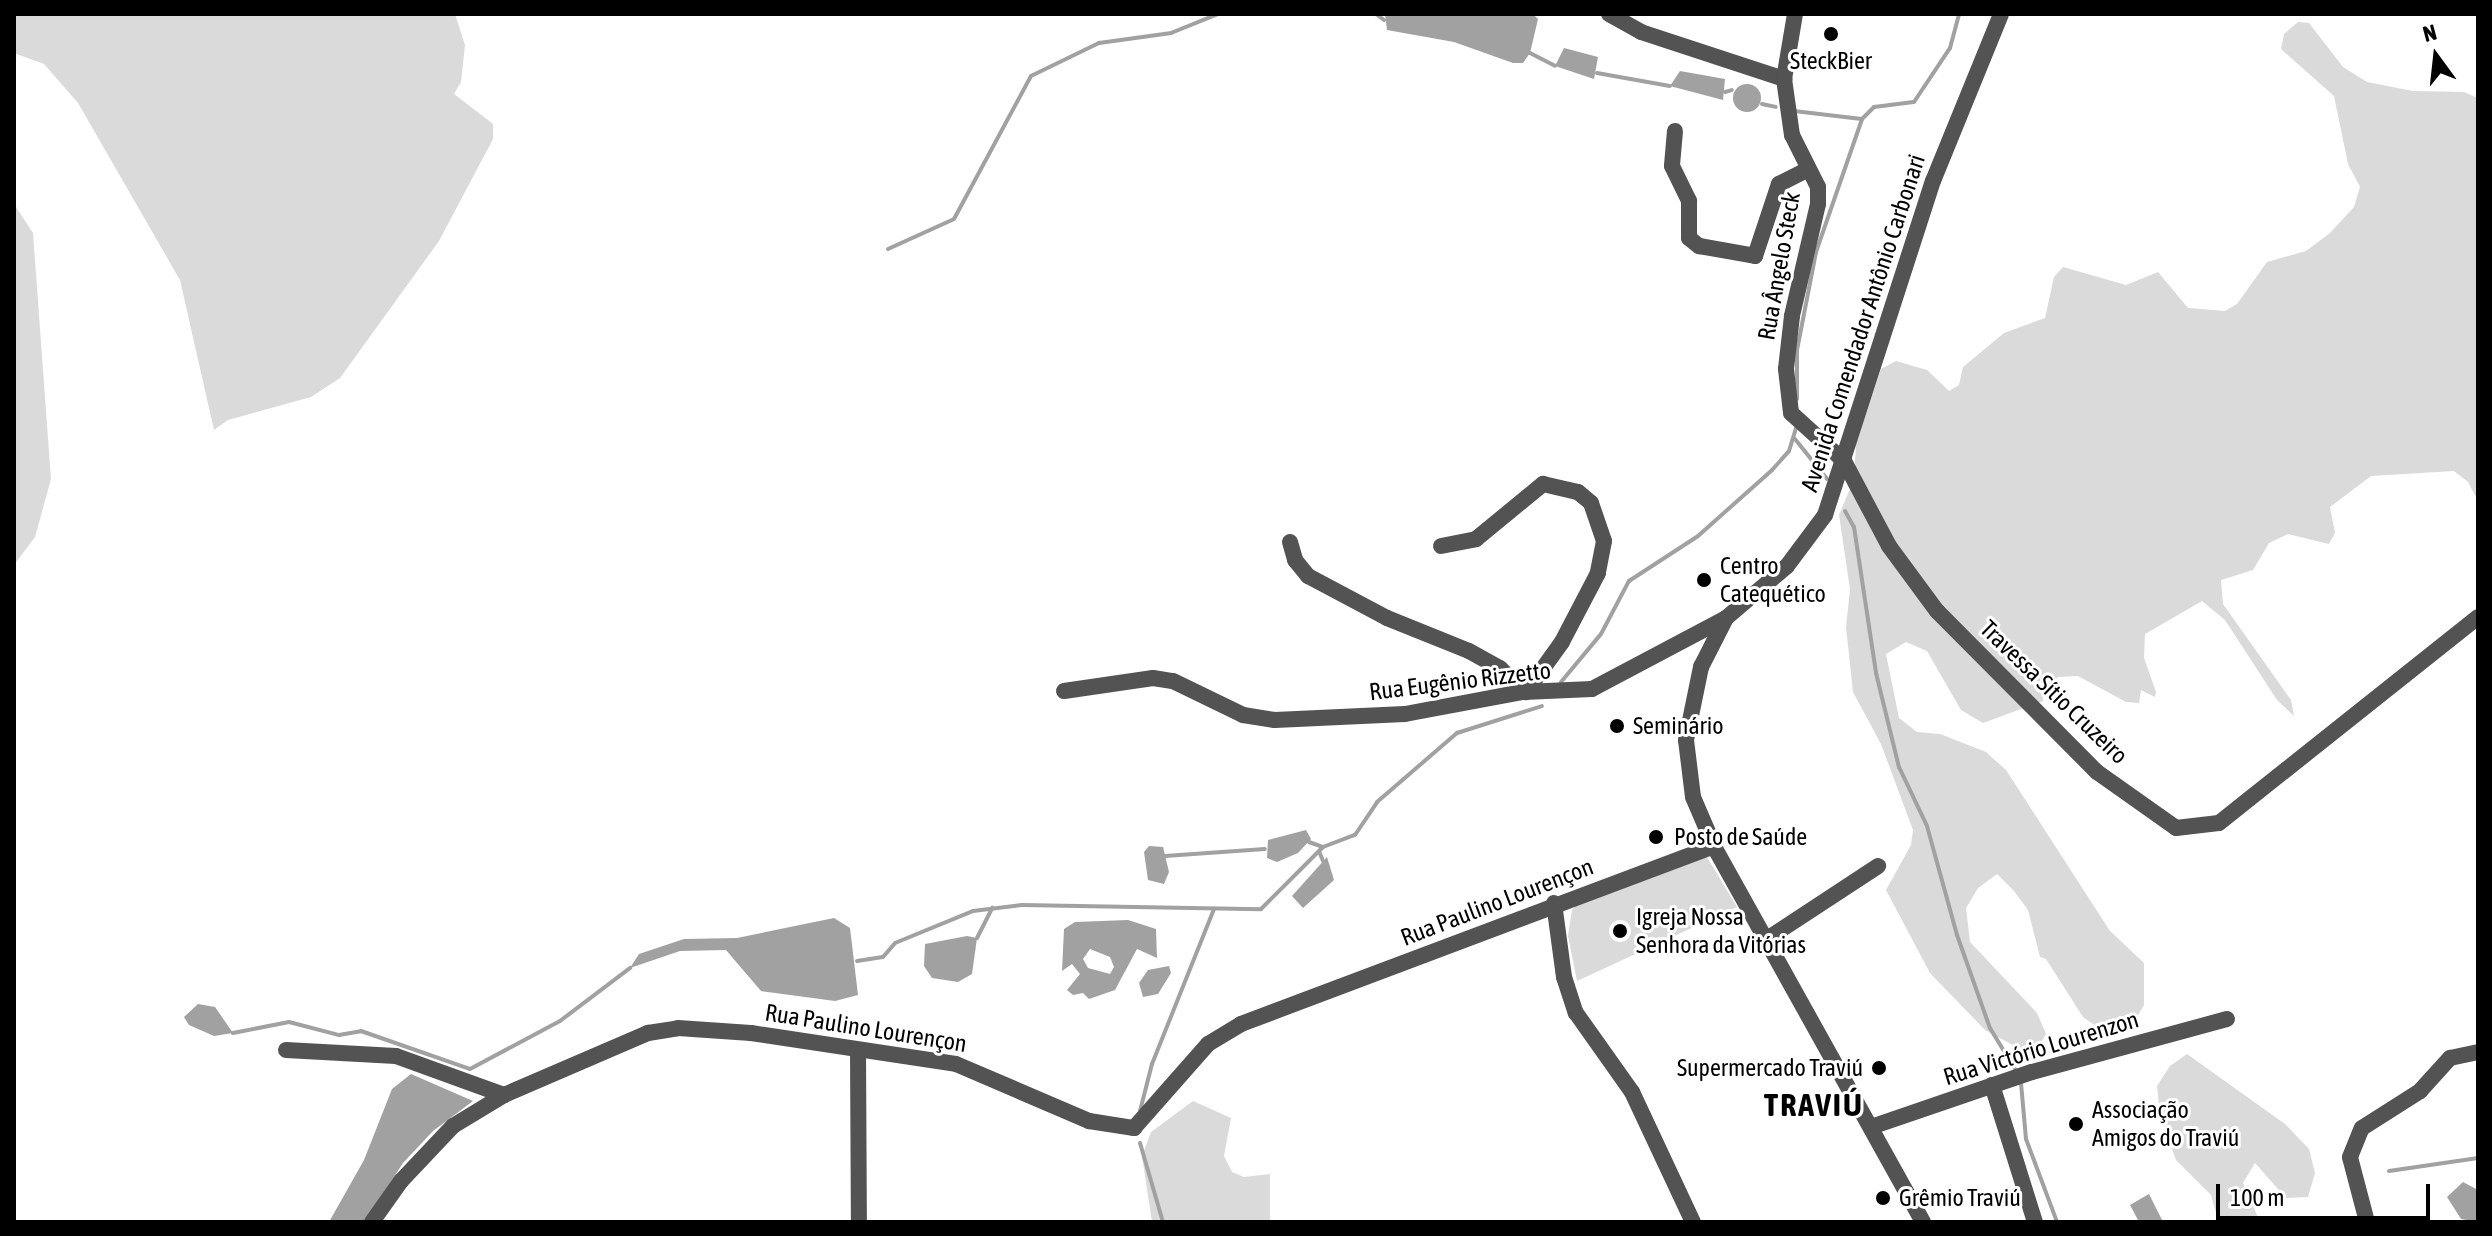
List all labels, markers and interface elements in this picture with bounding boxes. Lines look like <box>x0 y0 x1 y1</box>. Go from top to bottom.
north arrow <box>2396 16 2476 96</box>
text: N <box>2420 19 2439 47</box>
marker: SteckBier <box>1822 25 1840 43</box>
place label: SteckBier <box>1790 47 1872 75</box>
street label: Avenida Comendador Antônio Carbonari <box>1795 151 1931 495</box>
street label: Rua Ângelo Steck <box>1752 190 1806 342</box>
place label: Centro Catequético <box>1720 552 1826 608</box>
marker: Centro Catequético <box>1695 571 1713 589</box>
street label: Travessa Sítio Cruzeiro <box>1974 614 2134 770</box>
street label: Rua Eugênio Rizzetto <box>1368 656 1552 706</box>
place label: Seminário <box>1633 712 1723 740</box>
marker: Seminário <box>1608 717 1626 735</box>
place label: Posto de Saúde <box>1674 823 1807 851</box>
marker: Posto de Saúde <box>1645 826 1667 848</box>
street label: Rua Paulino Lourençon <box>1397 852 1597 952</box>
place label: Igreja Nossa Senhora da Vitórias <box>1636 903 1806 959</box>
marker: Igreja Nossa Senhora da Vitórias <box>1611 922 1629 940</box>
street label: Rua Paulino Lourençon <box>763 998 969 1058</box>
street label: Rua Victório Lourenzon <box>1940 1005 2142 1091</box>
place label: Supermercado Traviú <box>1677 1054 1863 1082</box>
marker: Supermercado Traviú <box>1870 1059 1888 1077</box>
district label: TRAVIÚ <box>1764 1086 1864 1124</box>
place label: Associação Amigos do Traviú <box>2092 1096 2239 1152</box>
marker: Associação Amigos do Traviú <box>2067 1115 2085 1133</box>
scale bar <box>2220 1168 2434 1218</box>
place label: Grêmio Traviú <box>1899 1184 2021 1212</box>
text: 100 m <box>2230 1184 2284 1211</box>
marker: Grêmio Traviú <box>1874 1189 1892 1207</box>

